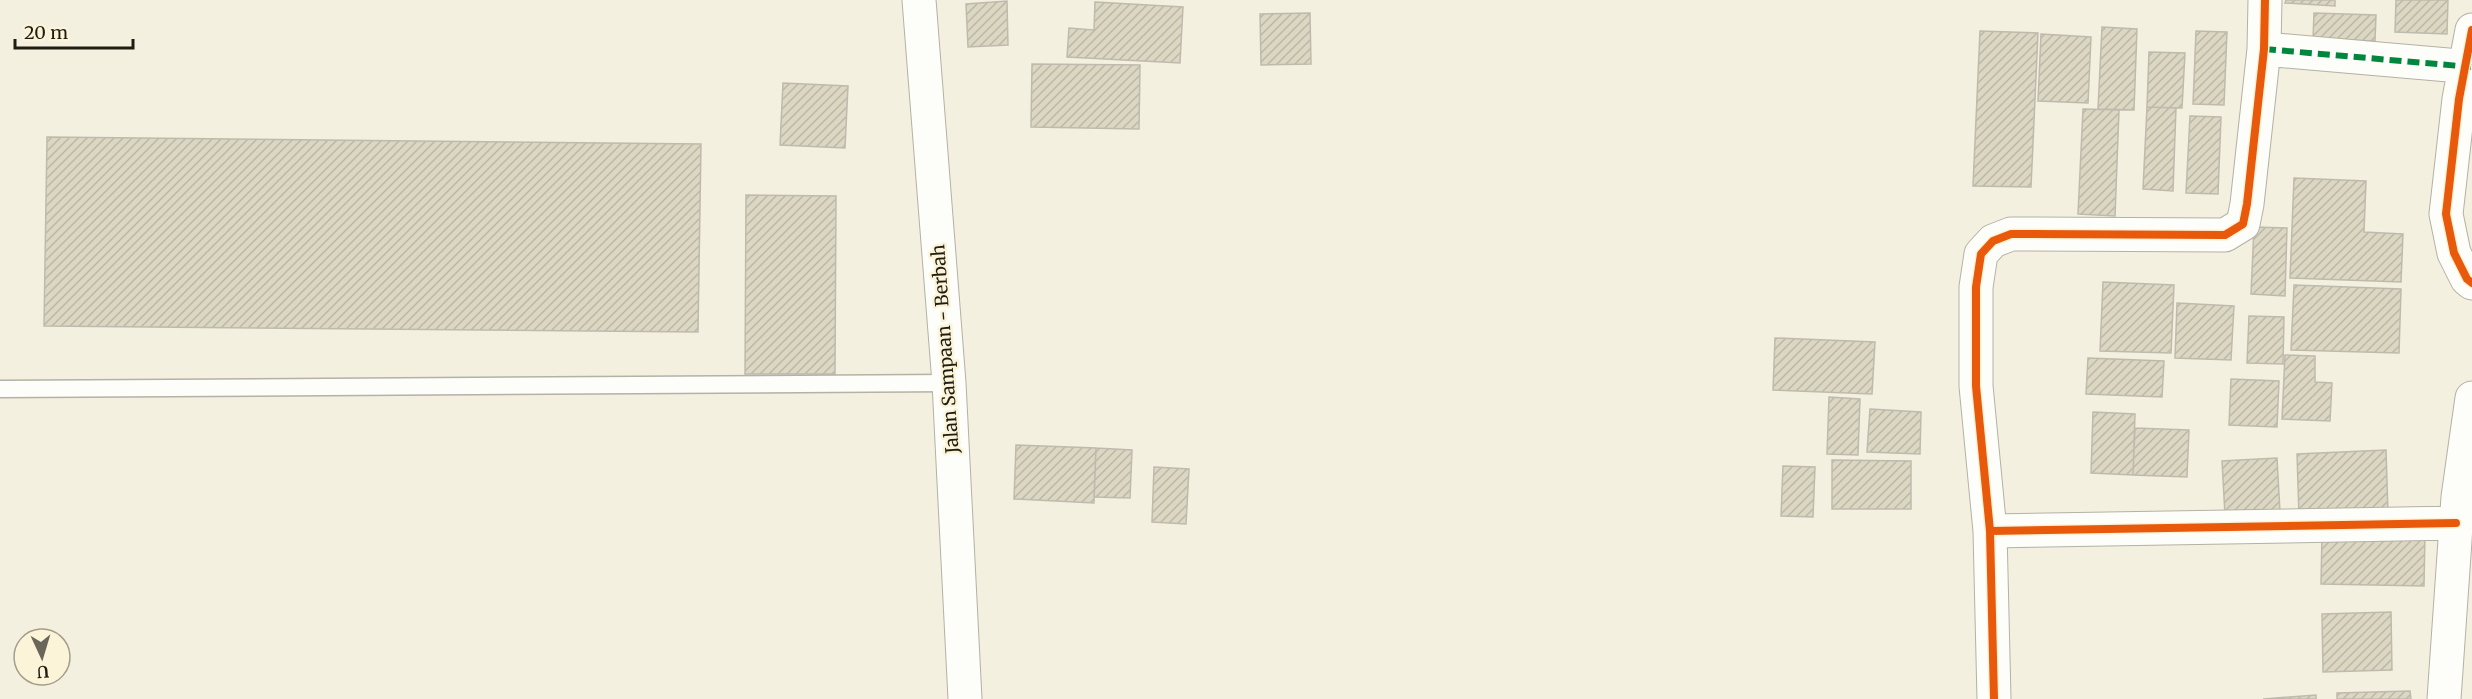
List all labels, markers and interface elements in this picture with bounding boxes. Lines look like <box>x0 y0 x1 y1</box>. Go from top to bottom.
scale bar <box>15 12 134 50</box>
text: 20 m <box>24 21 68 44</box>
street label: Jalan Sampaan - Berbah <box>926 244 964 455</box>
north arrow <box>12 627 72 687</box>
text: U <box>36 662 50 682</box>

